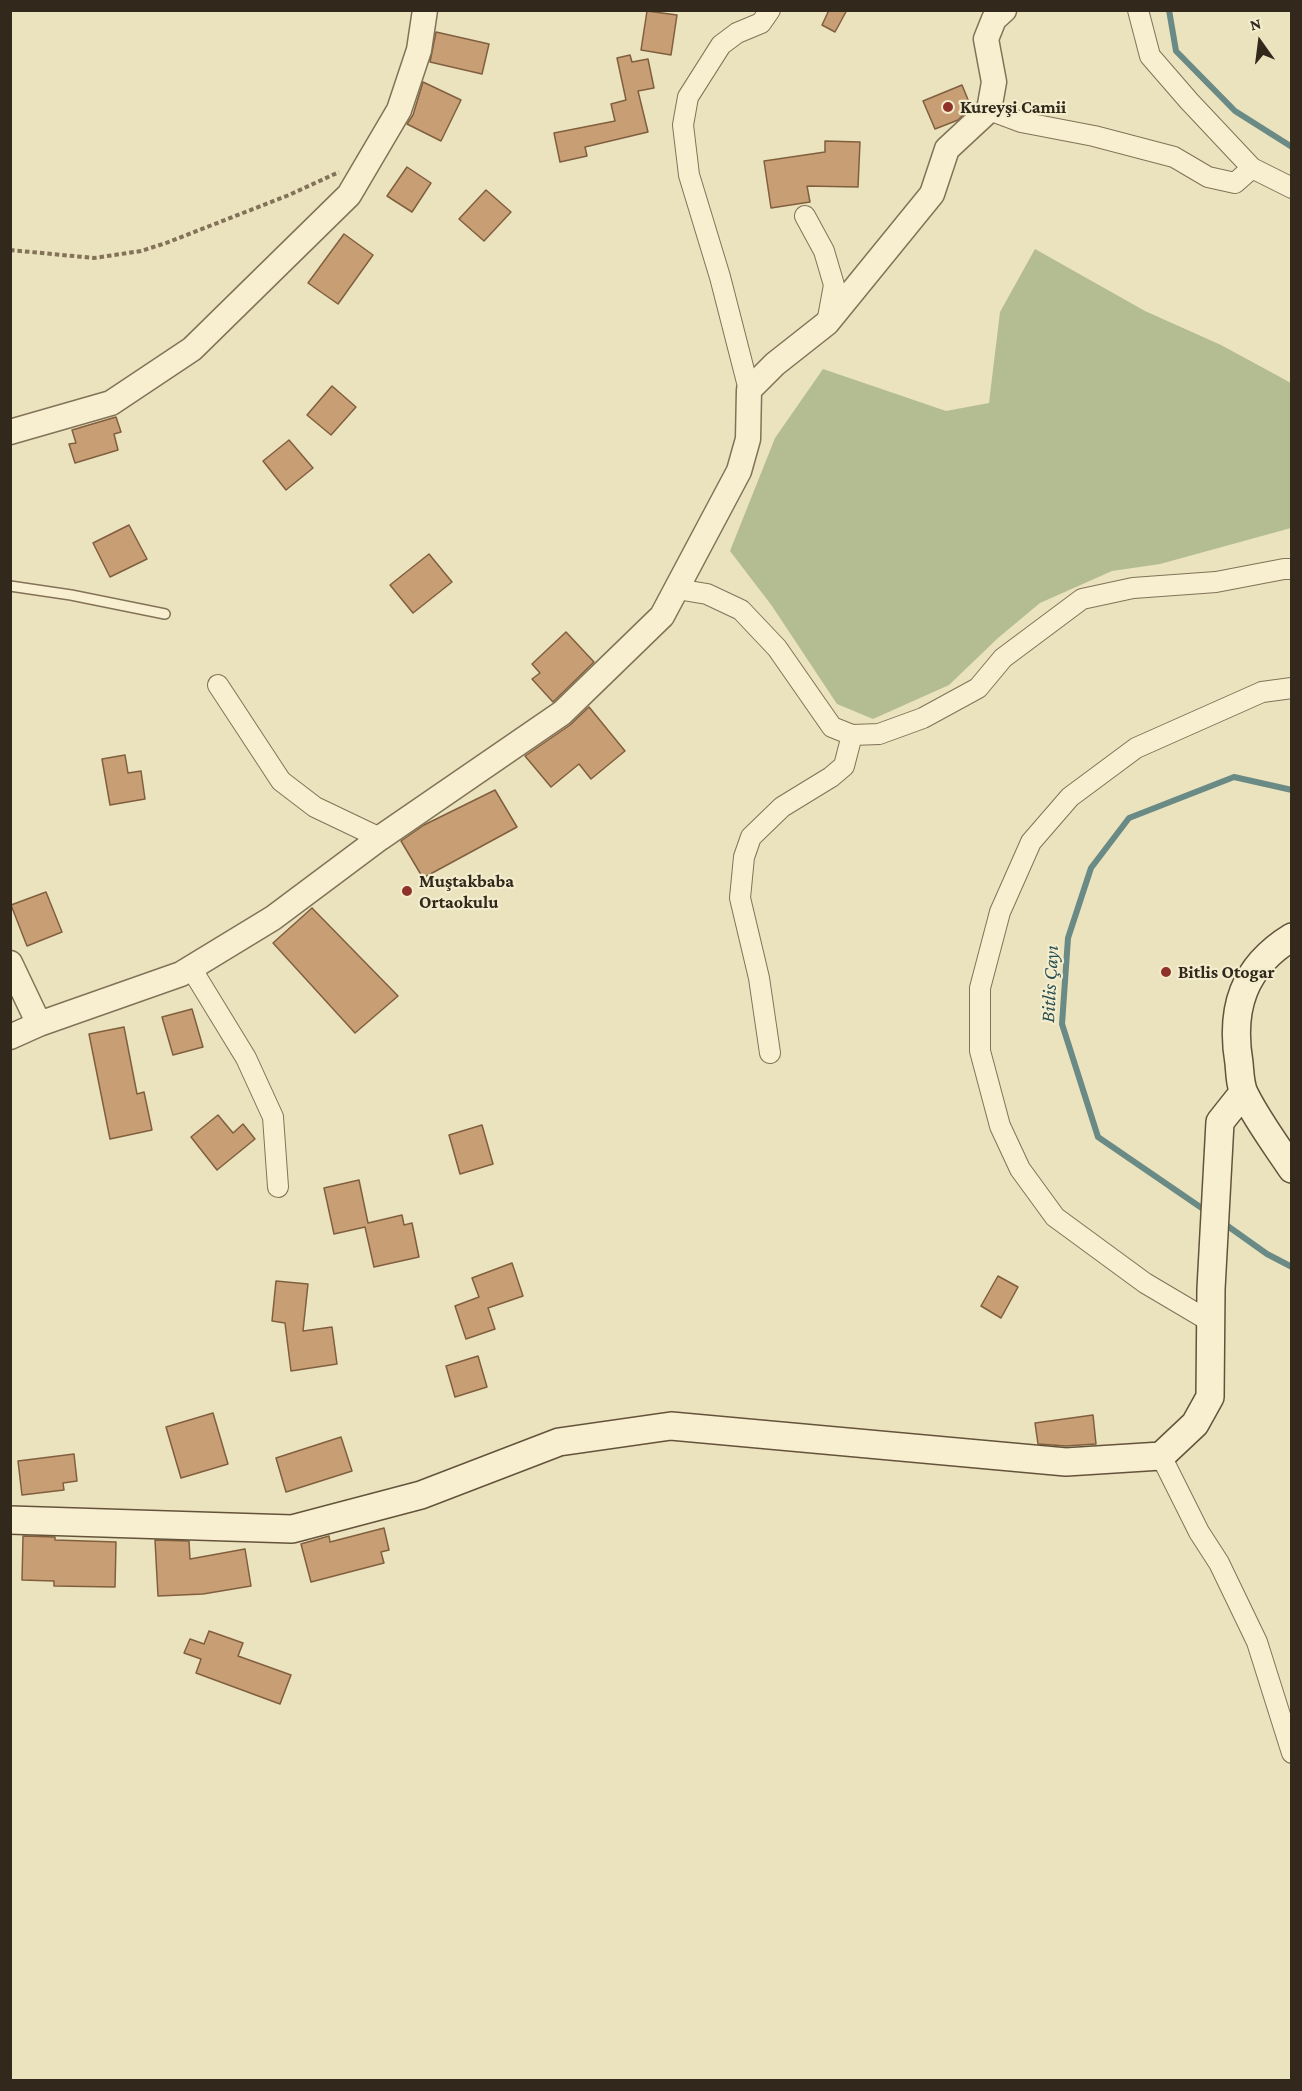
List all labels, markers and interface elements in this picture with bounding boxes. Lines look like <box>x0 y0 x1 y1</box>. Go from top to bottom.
north arrow <box>1230 12 1290 72</box>
text: N <box>1248 14 1263 34</box>
place label: Kureyşi Camii <box>960 96 1066 118</box>
marker: Kureyşi Camii <box>941 100 955 114</box>
place label: Muştakbaba Ortaokulu <box>419 870 514 912</box>
marker: Muştakbaba Ortaokulu <box>400 884 414 898</box>
water label: Bitlis Çayı <box>1036 945 1064 1023</box>
place label: Bitlis Otogar <box>1178 961 1275 983</box>
marker: Bitlis Otogar <box>1159 965 1173 979</box>

